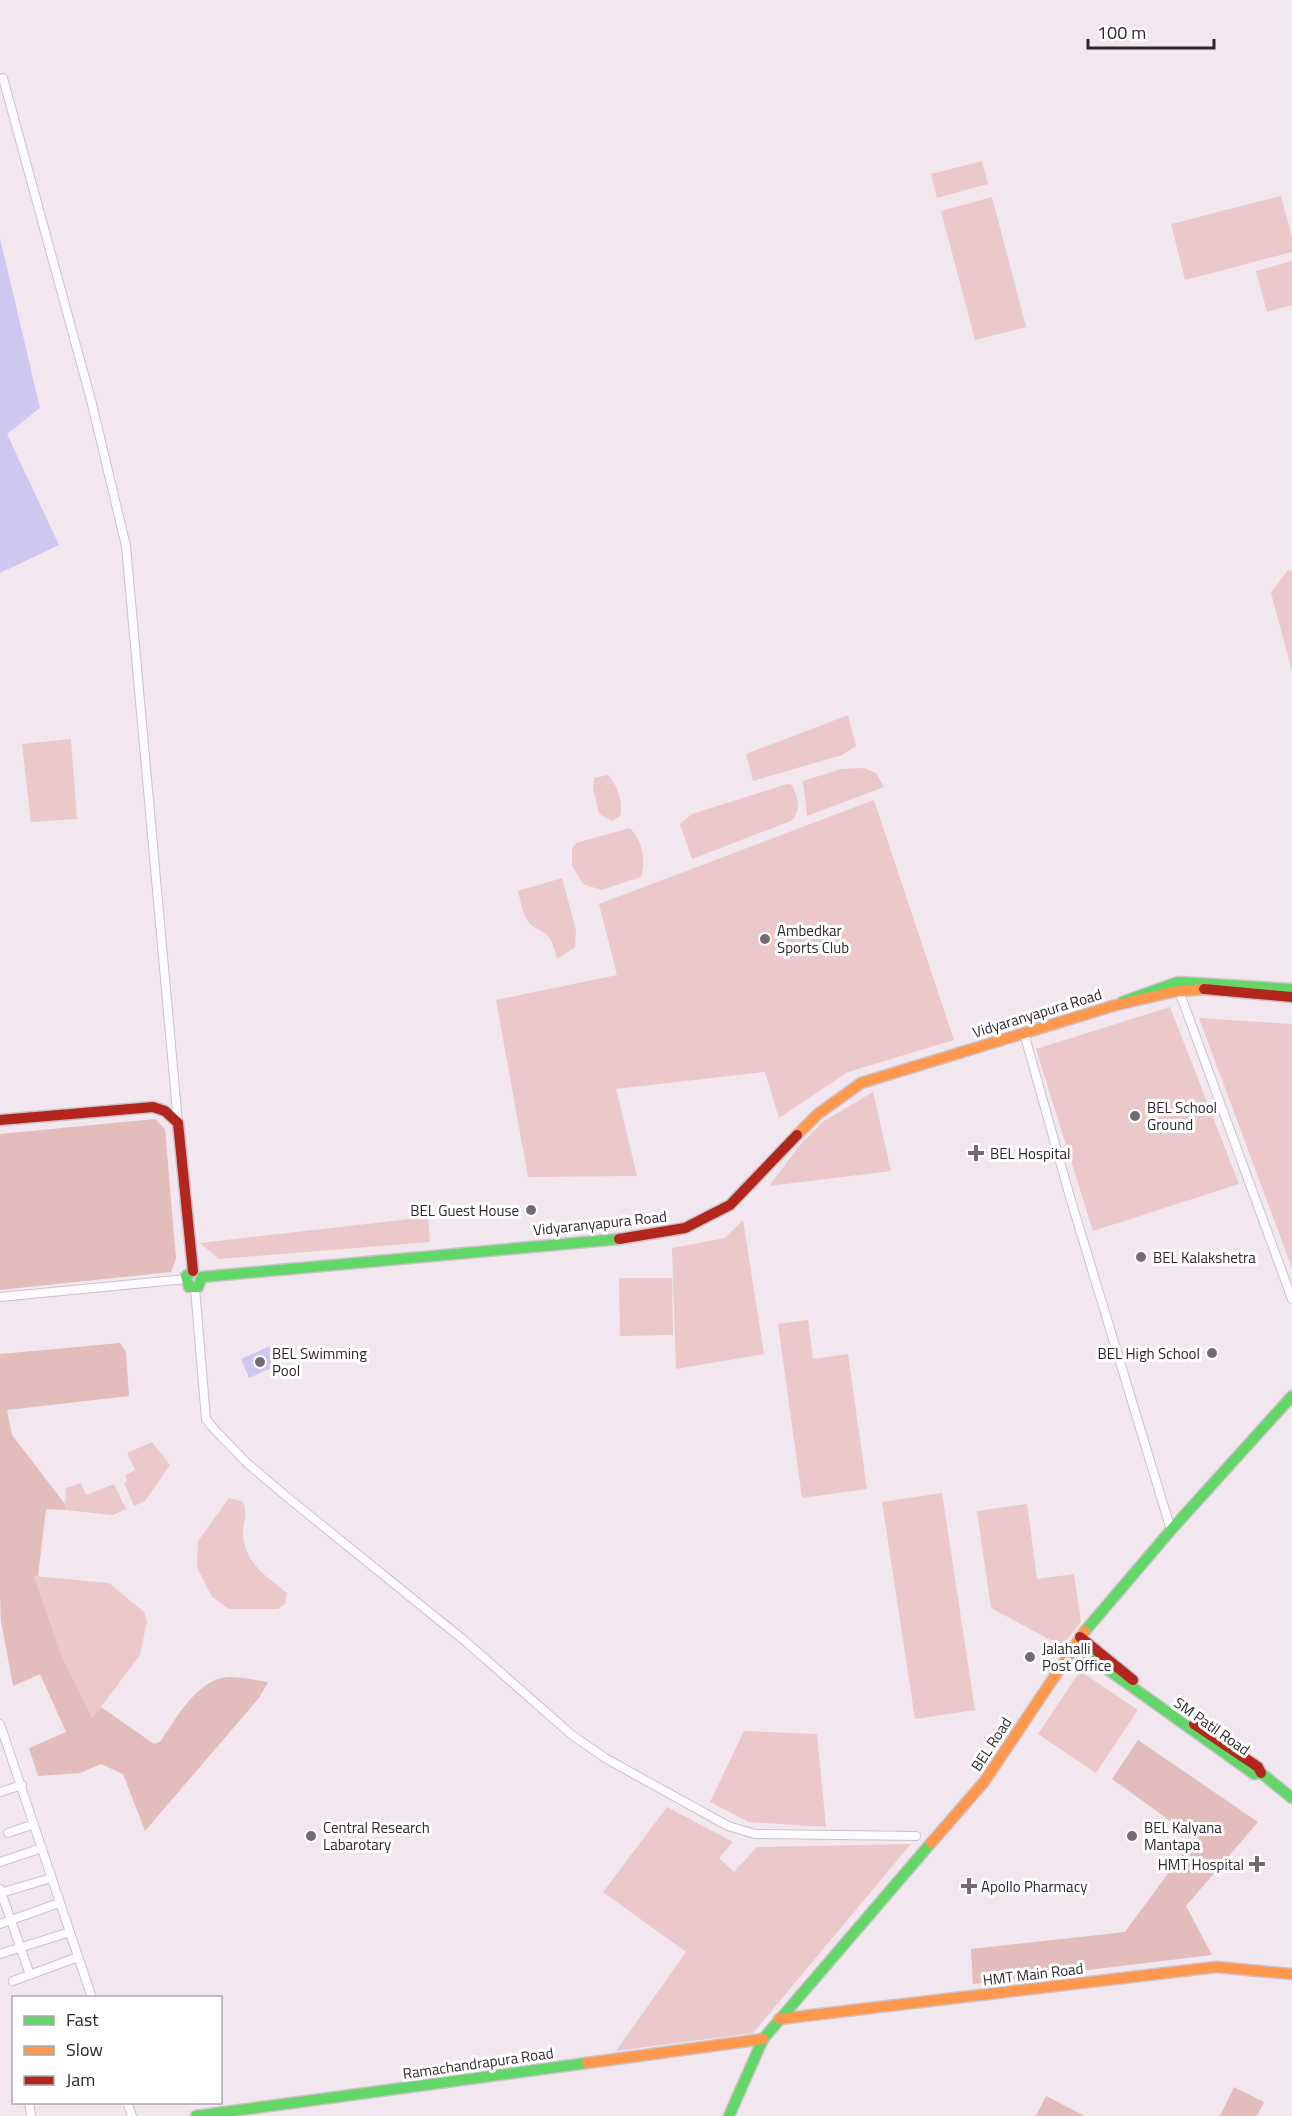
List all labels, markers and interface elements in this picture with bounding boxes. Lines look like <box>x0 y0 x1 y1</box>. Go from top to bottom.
scale bar <box>1088 12 1214 50</box>
text: 100 m <box>1097 19 1146 46</box>
place label: Ambedkar Sports Club <box>777 919 849 959</box>
marker: Ambedkar Sports Club <box>758 932 772 946</box>
street label: Vidyaranyapura Road <box>969 982 1105 1044</box>
place label: BEL School Ground <box>1147 1096 1217 1136</box>
marker: BEL School Ground <box>1128 1109 1142 1123</box>
place label: BEL Hospital <box>990 1142 1070 1165</box>
marker: BEL Hospital <box>967 1144 985 1162</box>
place label: BEL Guest House <box>410 1199 519 1222</box>
marker: BEL Guest House <box>524 1203 538 1217</box>
street label: Vidyaranyapura Road <box>532 1205 668 1241</box>
place label: BEL Kalakshetra <box>1153 1246 1256 1269</box>
marker: BEL Kalakshetra <box>1134 1250 1148 1264</box>
place label: BEL Swimming Pool <box>272 1342 367 1382</box>
place label: BEL High School <box>1097 1342 1200 1365</box>
marker: BEL High School <box>1205 1346 1219 1360</box>
marker: BEL Swimming Pool <box>253 1355 267 1369</box>
place label: Jalahalli Post Office <box>1042 1637 1111 1677</box>
marker: Jalahalli Post Office <box>1023 1650 1037 1664</box>
street label: SM Patil Road <box>1169 1691 1255 1761</box>
street label: BEL Road <box>965 1712 1017 1776</box>
place label: Central Research Labarotary <box>323 1816 430 1856</box>
place label: BEL Kalyana Mantapa <box>1144 1816 1222 1856</box>
marker: Central Research Labarotary <box>304 1829 318 1843</box>
marker: BEL Kalyana Mantapa <box>1125 1829 1139 1843</box>
place label: HMT Hospital <box>1158 1853 1244 1876</box>
marker: HMT Hospital <box>1248 1855 1266 1873</box>
place label: Apollo Pharmacy <box>981 1875 1087 1898</box>
marker: Apollo Pharmacy <box>962 1879 976 1893</box>
street label: HMT Main Road <box>981 1956 1085 1992</box>
legend <box>12 1996 222 2104</box>
text: Fast <box>66 2006 99 2033</box>
text: Slow <box>66 2036 103 2063</box>
street label: Ramachandrapura Road <box>401 2041 555 2085</box>
text: Jam <box>66 2066 95 2093</box>

